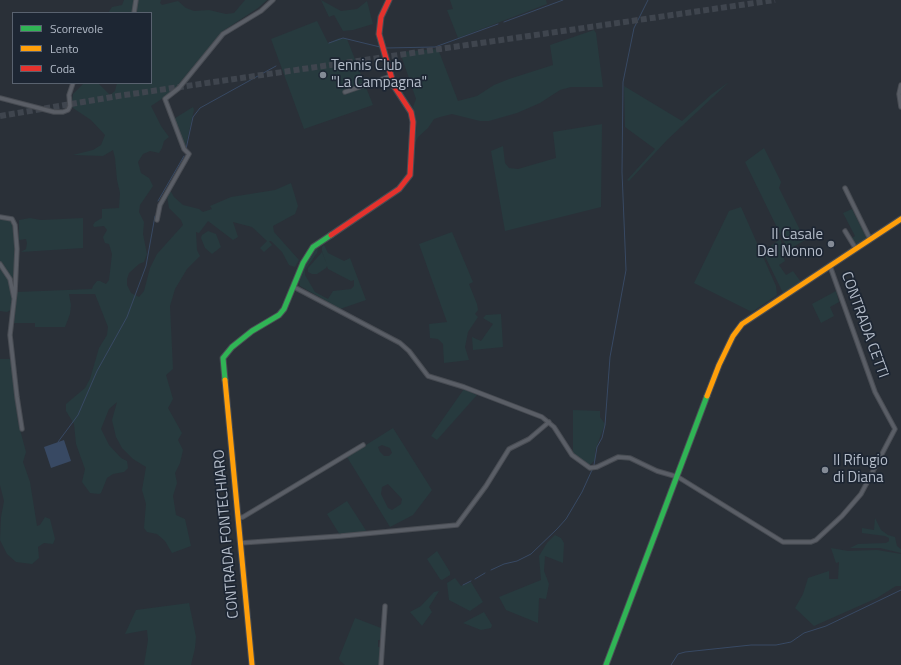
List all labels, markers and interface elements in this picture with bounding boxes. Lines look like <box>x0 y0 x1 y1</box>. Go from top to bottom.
legend <box>12 12 152 84</box>
text: Scorrevole <box>50 19 103 38</box>
text: Lento <box>50 39 79 58</box>
place label: Tennis Club "La Campagna" <box>331 57 427 92</box>
text: Coda <box>50 59 75 78</box>
marker: Tennis Club "La Campagna" <box>318 70 328 80</box>
place label: Il Casale Del Nonno <box>757 226 823 261</box>
marker: Il Casale Del Nonno <box>826 239 836 249</box>
street label: CONTRADA CETTI <box>836 269 892 381</box>
street label: CONTRADA FONTECHIARO <box>211 449 243 619</box>
place label: Il Rifugio di Diana <box>833 452 888 487</box>
marker: Il Rifugio di Diana <box>820 465 830 475</box>

